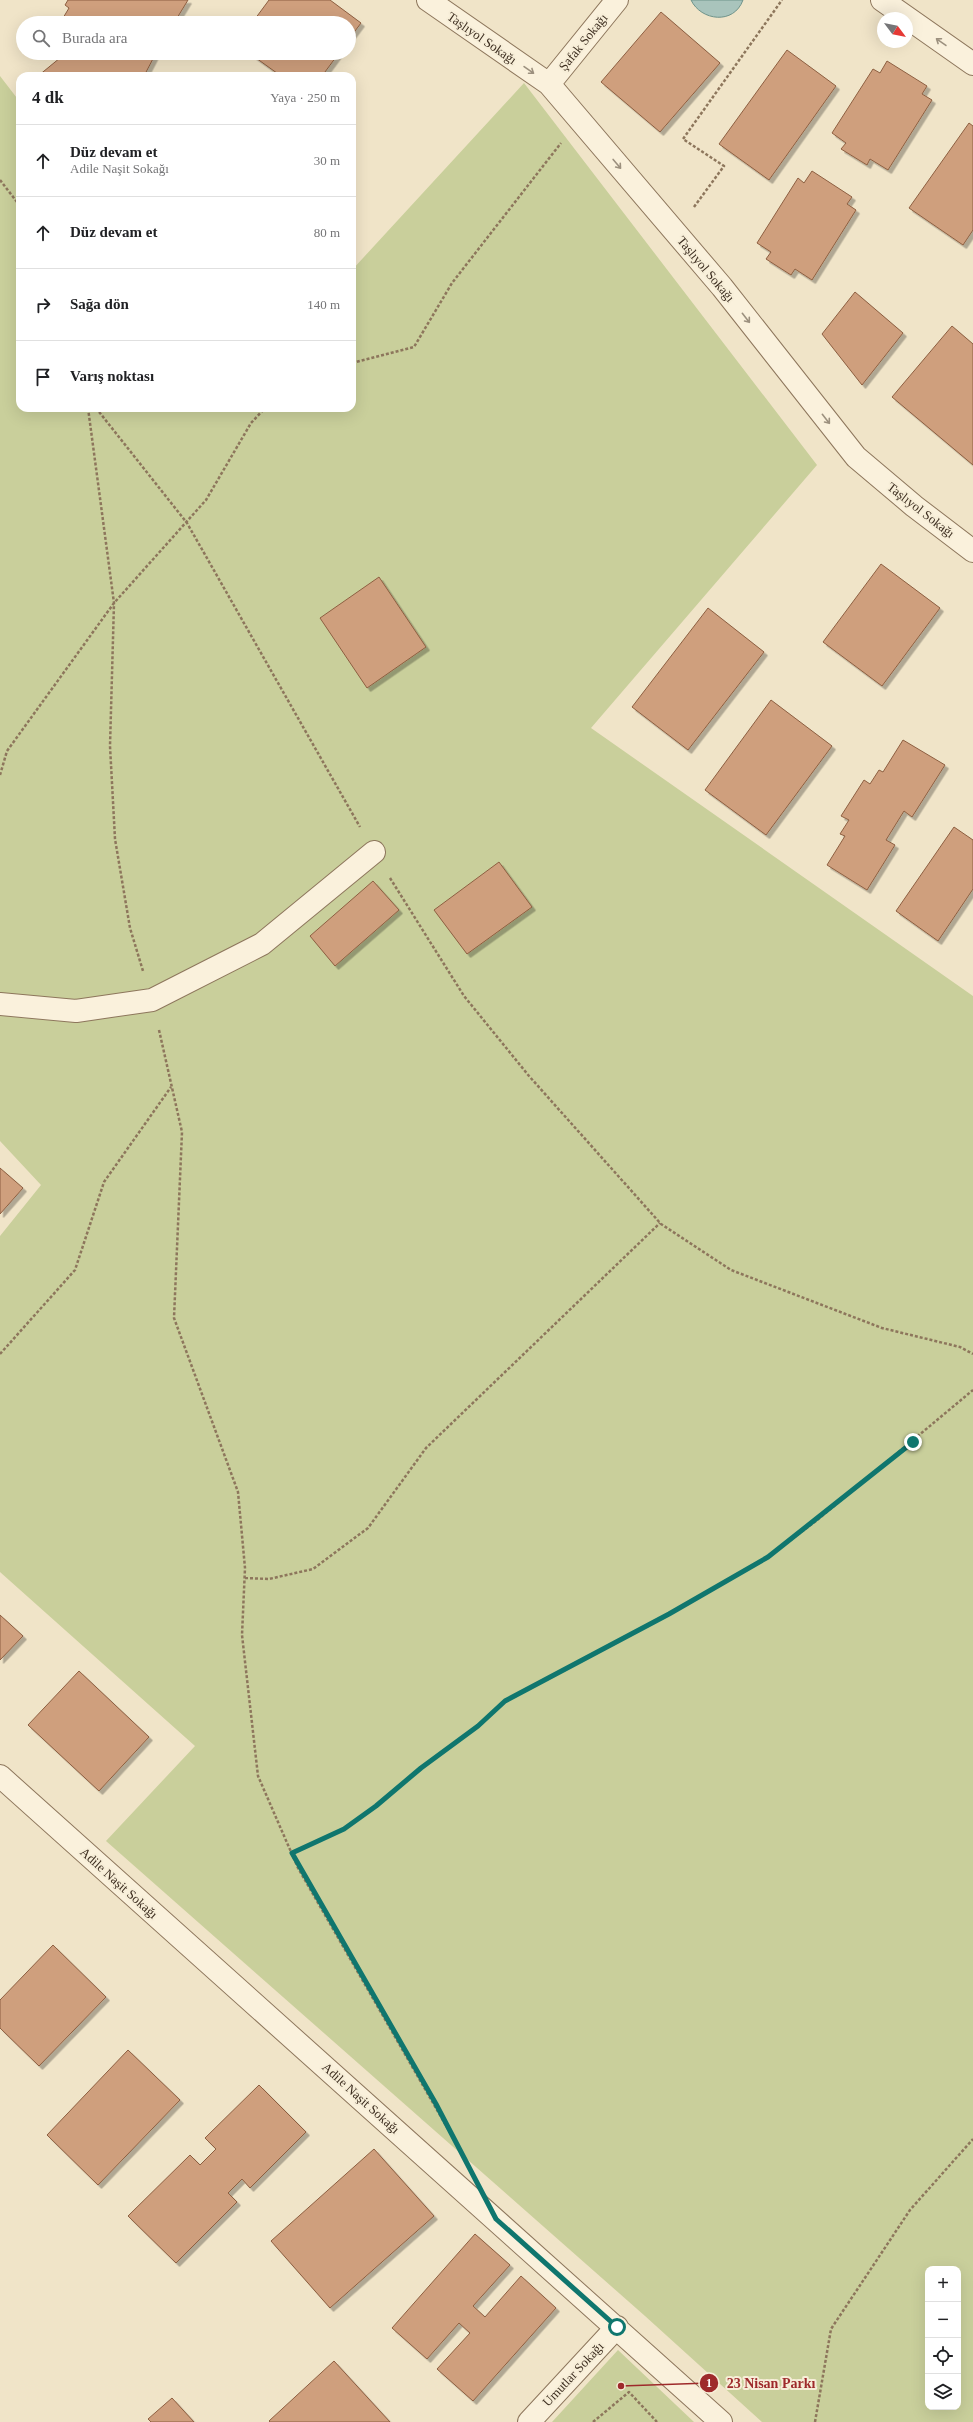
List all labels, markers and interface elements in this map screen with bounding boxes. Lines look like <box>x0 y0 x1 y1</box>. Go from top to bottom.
street label: Taşlıyol Sokağı <box>444 9 520 68</box>
street label: Şafak Sokağı <box>555 10 611 74</box>
north arrow <box>877 12 913 48</box>
search box <box>16 16 356 60</box>
icon: search <box>30 27 52 49</box>
text: Burada ara <box>62 30 127 46</box>
one-way arrow <box>936 37 947 46</box>
one-way arrow <box>523 66 534 74</box>
text: 4 dk <box>32 88 64 107</box>
text: Yaya · 250 m <box>270 90 340 105</box>
text: Düz devam et <box>70 144 157 160</box>
icon: ahead <box>32 150 54 172</box>
text: 30 m <box>314 153 340 168</box>
one-way arrow <box>613 159 622 170</box>
text: Adile Naşit Sokağı <box>70 161 169 176</box>
icon: ahead <box>32 222 54 244</box>
text: Düz devam et <box>70 224 157 240</box>
text: 80 m <box>314 225 340 240</box>
street label: Taşlıyol Sokağı <box>674 233 738 305</box>
icon: right <box>32 294 54 316</box>
text: Sağa dön <box>70 296 129 312</box>
text: 140 m <box>307 297 340 312</box>
one-way arrow <box>741 312 750 323</box>
icon: arrive <box>32 366 54 388</box>
text: Varış noktası <box>70 368 154 384</box>
one-way arrow <box>822 414 831 425</box>
street label: Taşlıyol Sokağı <box>884 479 958 541</box>
route end <box>904 1433 922 1451</box>
street label: Adile Naşit Sokağı <box>77 1844 161 1922</box>
street label: Adile Naşit Sokağı <box>319 2059 403 2137</box>
map controls <box>925 2266 961 2410</box>
button: + <box>925 2266 961 2302</box>
button: − <box>925 2302 961 2338</box>
route start <box>608 2318 626 2336</box>
street label: Umutlar Sokağı <box>539 2338 607 2409</box>
button: locate <box>925 2338 961 2374</box>
callout: 23 Nisan Parkı <box>699 2370 824 2396</box>
button: layers <box>925 2374 961 2410</box>
text: 1 <box>706 2376 712 2390</box>
text: 23 Nisan Parkı <box>727 2376 815 2391</box>

